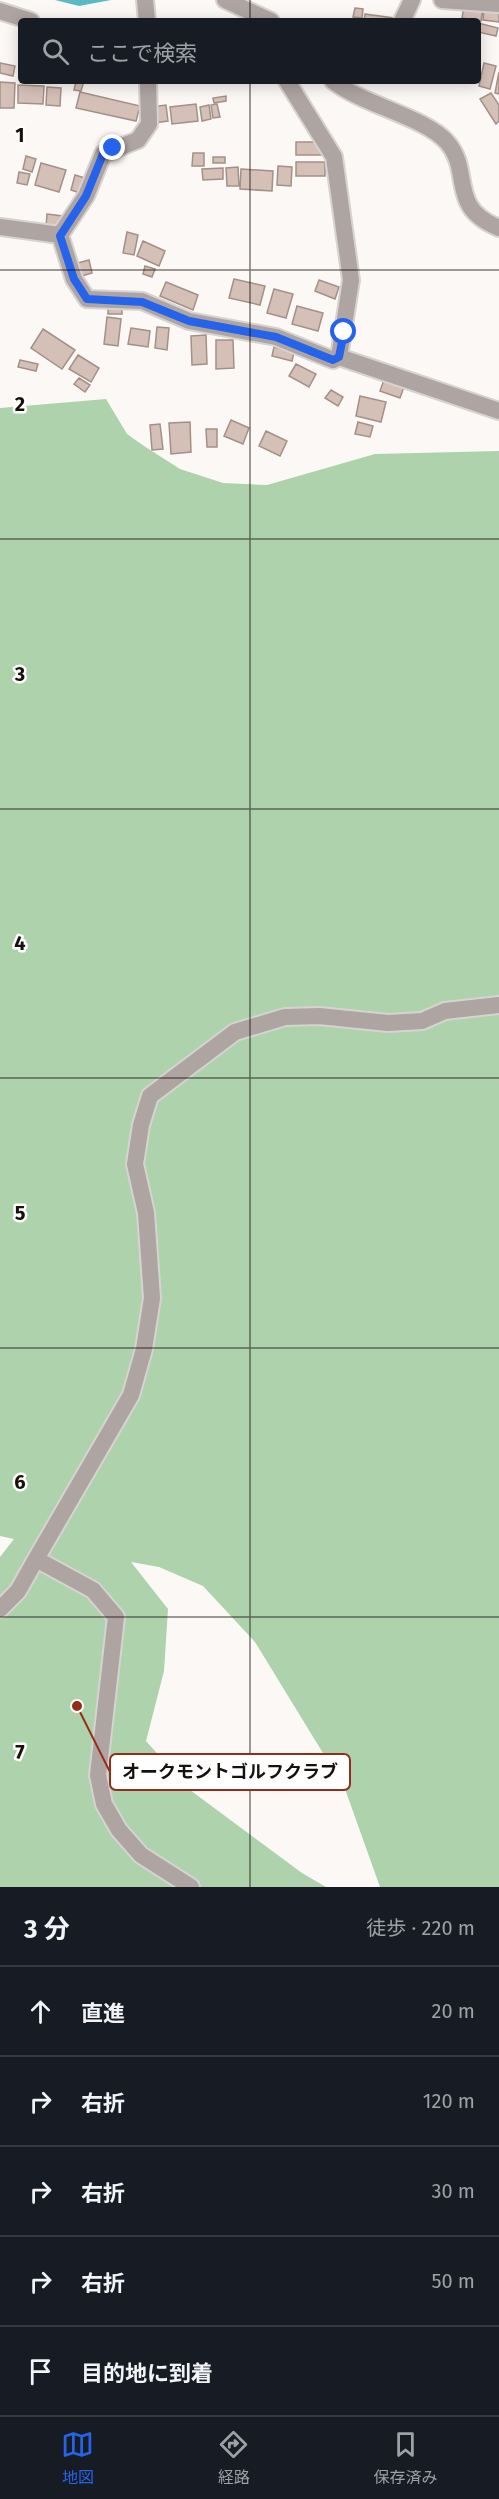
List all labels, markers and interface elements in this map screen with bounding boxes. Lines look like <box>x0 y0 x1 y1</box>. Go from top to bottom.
search box <box>18 18 481 84</box>
icon: search <box>39 35 72 68</box>
text: ここで検索 <box>87 40 197 67</box>
text: 1 <box>15 123 25 147</box>
route end <box>99 134 125 160</box>
route start <box>330 318 356 344</box>
text: 2 <box>15 392 25 416</box>
text: 3 <box>14 662 25 686</box>
text: 4 <box>14 931 26 955</box>
text: 5 <box>15 1201 26 1225</box>
text: 6 <box>14 1470 26 1494</box>
text: 7 <box>15 1740 25 1764</box>
callout: オークモントゴルフクラブ <box>110 1754 350 1790</box>
text: オークモントゴルフクラブ <box>122 1761 338 1783</box>
text: 3 分 <box>24 1914 70 1945</box>
text: 徒歩 · 220 m <box>366 1916 475 1940</box>
icon: ahead <box>24 1995 57 2028</box>
text: 20 m <box>432 1999 475 2023</box>
text: 直進 <box>81 2000 125 2027</box>
icon: right <box>24 2085 57 2118</box>
text: 120 m <box>423 2089 475 2113</box>
text: 右折 <box>81 2090 125 2117</box>
icon: right <box>24 2175 57 2208</box>
text: 30 m <box>431 2179 475 2203</box>
text: 右折 <box>81 2180 125 2207</box>
icon: right <box>24 2265 57 2298</box>
text: 50 m <box>431 2269 475 2293</box>
text: 右折 <box>81 2270 125 2297</box>
icon: arrive <box>24 2355 57 2388</box>
text: 目的地に到着 <box>81 2360 213 2387</box>
tab: 地図 <box>61 2428 94 2488</box>
tab: 経路 <box>217 2428 250 2488</box>
tab: 保存済み <box>373 2428 437 2488</box>

